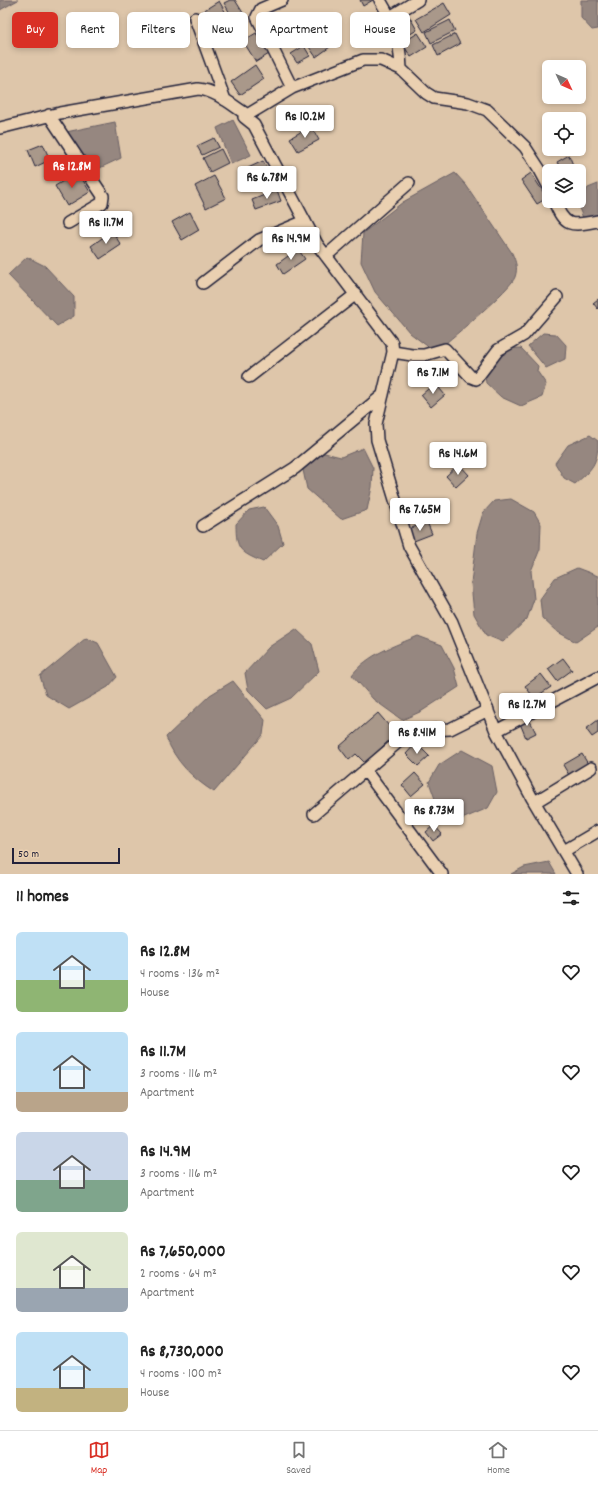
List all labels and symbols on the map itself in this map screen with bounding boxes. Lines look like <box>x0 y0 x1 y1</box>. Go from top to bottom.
north arrow <box>542 60 586 104</box>
pin: Rs 10.2M <box>264 105 346 139</box>
pin: Rs 12.8M <box>31 155 113 189</box>
pin: Rs 6.78M <box>226 166 308 200</box>
pin: Rs 11.7M <box>65 211 147 245</box>
pin: Rs 14.9M <box>250 227 332 261</box>
pin: Rs 7.1M <box>396 361 470 395</box>
pin: Rs 14.6M <box>417 442 499 476</box>
pin: Rs 7.65M <box>379 498 461 532</box>
pin: Rs 12.7M <box>486 693 568 727</box>
pin: Rs 8.41M <box>376 721 458 755</box>
pin: Rs 8.73M <box>393 799 475 833</box>
scale bar <box>12 846 120 865</box>

